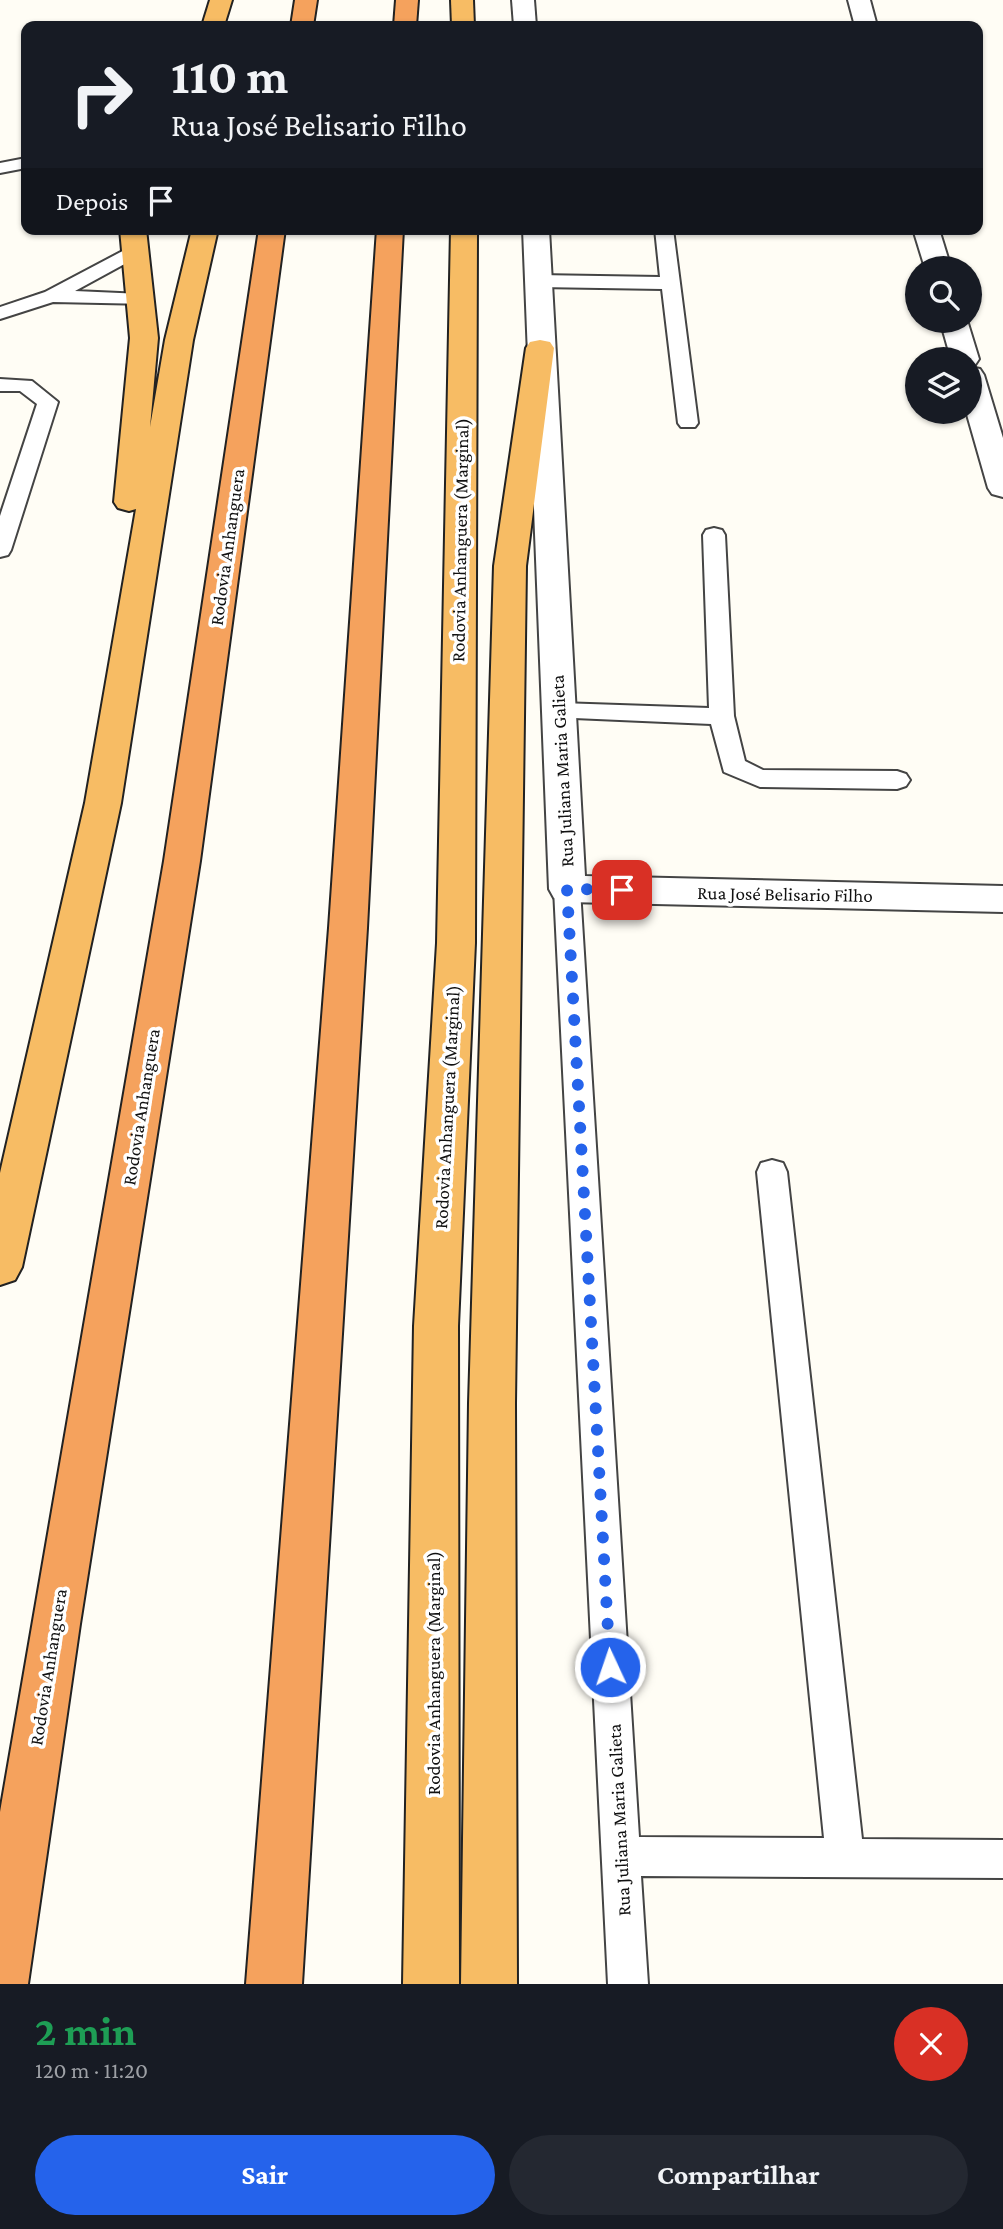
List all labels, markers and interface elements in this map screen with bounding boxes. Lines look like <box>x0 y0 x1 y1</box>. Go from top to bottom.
icon: right <box>56 49 147 140</box>
text: 110 m <box>171 49 288 104</box>
text: Rua José Belisario Filho <box>171 107 467 143</box>
icon: arrive <box>142 182 180 220</box>
text: Depois <box>56 187 128 216</box>
map controls <box>905 256 982 424</box>
button: search <box>905 256 982 333</box>
button: layers <box>905 347 982 424</box>
street label: Rodovia Anhanguera (Marginal) <box>447 418 474 662</box>
street label: Rodovia Anhanguera <box>206 467 248 627</box>
street label: Rua Juliana Maria Galieta <box>546 674 578 868</box>
pin <box>592 860 652 920</box>
icon: arrive <box>603 871 641 909</box>
street label: Rua José Belisario Filho <box>697 882 873 906</box>
street label: Rodovia Anhanguera (Marginal) <box>430 984 465 1230</box>
street label: Rodovia Anhanguera <box>118 1027 164 1187</box>
street label: Rodovia Anhanguera (Marginal) <box>423 1551 445 1795</box>
street label: Rodovia Anhanguera <box>25 1587 71 1747</box>
position arrow <box>573 1630 647 1704</box>
street label: Rua Juliana Maria Galieta <box>603 1723 635 1917</box>
text: 2 min <box>35 2007 136 2054</box>
button: close <box>894 2007 968 2081</box>
text: 120 m · 11:20 <box>35 2057 148 2083</box>
button: Sair <box>35 2135 495 2215</box>
button: Compartilhar <box>509 2135 968 2215</box>

